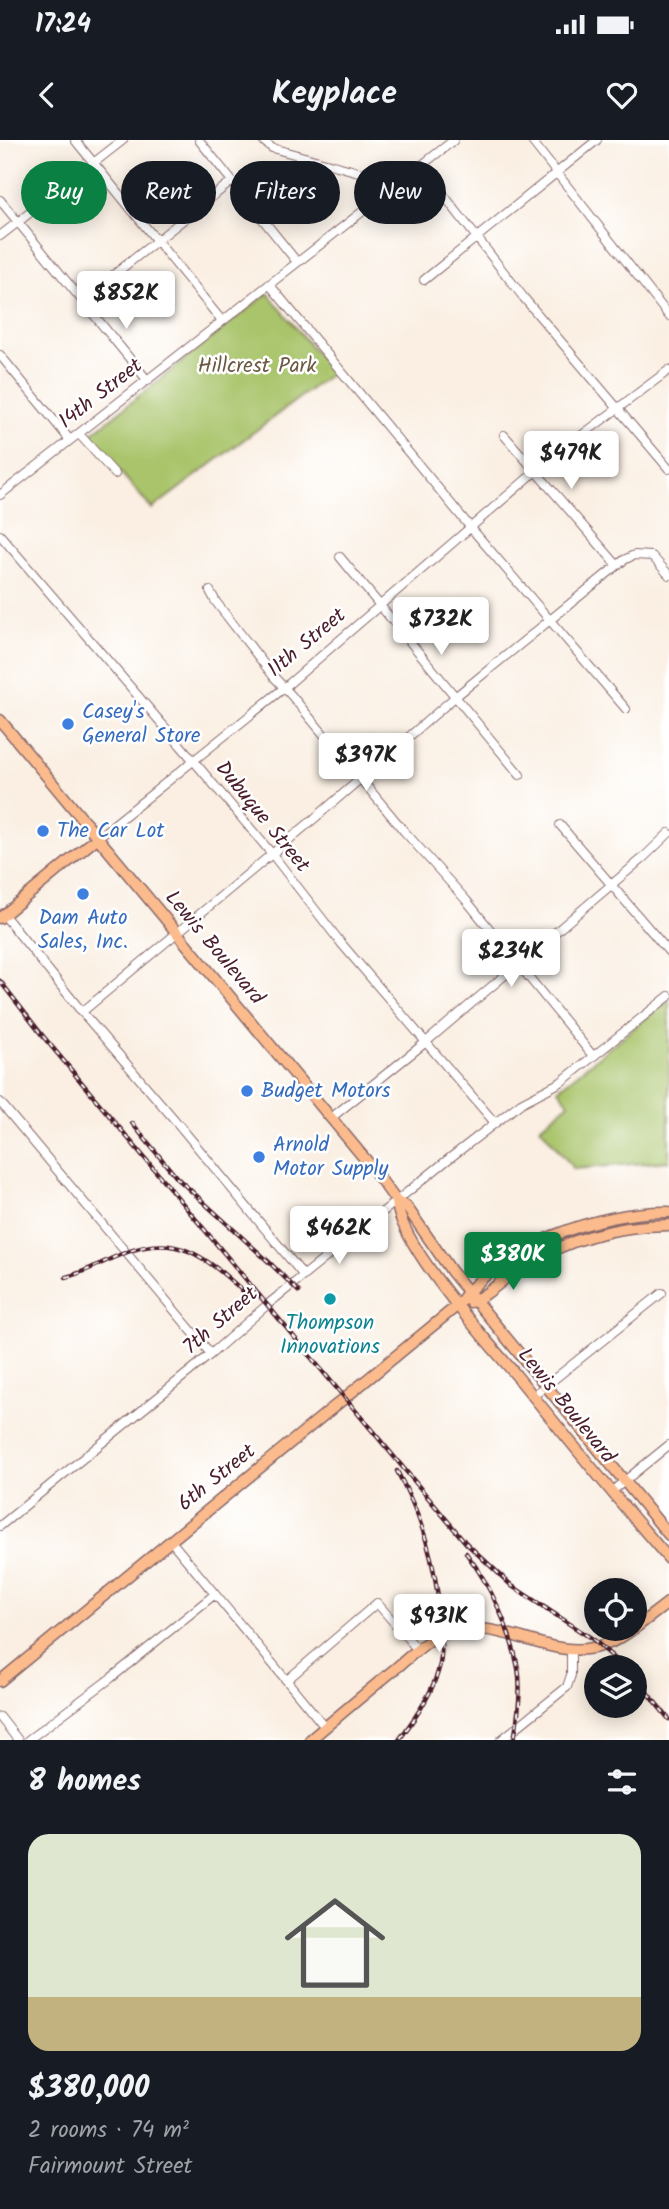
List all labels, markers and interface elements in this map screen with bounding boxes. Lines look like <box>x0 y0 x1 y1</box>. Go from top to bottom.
text: 17:24 <box>35 4 91 46</box>
text: Keyplace <box>272 69 397 120</box>
icon: back <box>28 76 66 114</box>
icon: heart <box>603 76 641 114</box>
chip: Buy <box>21 161 107 224</box>
chip: Rent <box>121 161 216 224</box>
chip: Filters <box>230 161 340 224</box>
chip: New <box>354 161 446 224</box>
pin: $852K <box>77 272 175 331</box>
text: $852K <box>93 276 159 312</box>
street label: 14th Street <box>52 350 151 438</box>
park label: Hillcrest Park <box>198 350 316 383</box>
pin: $479K <box>522 432 620 491</box>
text: $479K <box>540 436 602 472</box>
pin: $732K <box>392 598 490 657</box>
street label: 11th Street <box>260 600 354 686</box>
text: $732K <box>409 602 473 638</box>
place label: Casey's General Store <box>82 696 201 753</box>
marker: Casey's General Store <box>60 716 76 732</box>
pin: $397K <box>317 734 415 793</box>
text: $397K <box>335 738 397 774</box>
street label: Dubuque Street <box>206 754 318 881</box>
place label: The Car Lot <box>57 815 165 848</box>
marker: The Car Lot <box>35 823 51 839</box>
street label: Lewis Boulevard <box>156 883 272 1013</box>
marker: Dam Auto Sales, Inc. <box>75 886 91 902</box>
place label: Dam Auto Sales, Inc. <box>38 902 128 959</box>
pin: $234K <box>462 930 560 989</box>
text: $234K <box>478 934 544 970</box>
place label: Budget Motors <box>261 1075 391 1108</box>
marker: Budget Motors <box>239 1083 255 1099</box>
place label: Arnold Motor Supply <box>273 1129 389 1186</box>
marker: Arnold Motor Supply <box>251 1149 267 1165</box>
pin: $462K <box>290 1206 388 1266</box>
text: $462K <box>306 1211 372 1247</box>
pin: $380K <box>464 1232 562 1292</box>
text: $380K <box>480 1237 546 1273</box>
street label: 7th Street <box>176 1278 267 1363</box>
marker: Thompson Innovations <box>322 1291 338 1307</box>
place label: Thompson Innovations <box>280 1307 380 1364</box>
street label: Lewis Boulevard <box>509 1341 624 1472</box>
street label: 6th Street <box>171 1435 264 1520</box>
map controls <box>584 1578 647 1718</box>
button: locate <box>584 1578 647 1641</box>
pin: $931K <box>390 1594 488 1654</box>
text: $931K <box>410 1599 468 1635</box>
button: layers <box>584 1655 647 1718</box>
text: 8 homes <box>28 1758 141 1806</box>
icon: filters <box>603 1763 641 1801</box>
icon: home <box>272 1880 398 2006</box>
text: $380,000 <box>28 2065 149 2113</box>
text: 2 rooms · 74 m² <box>28 2113 189 2149</box>
text: Fairmount Street <box>28 2149 192 2185</box>

